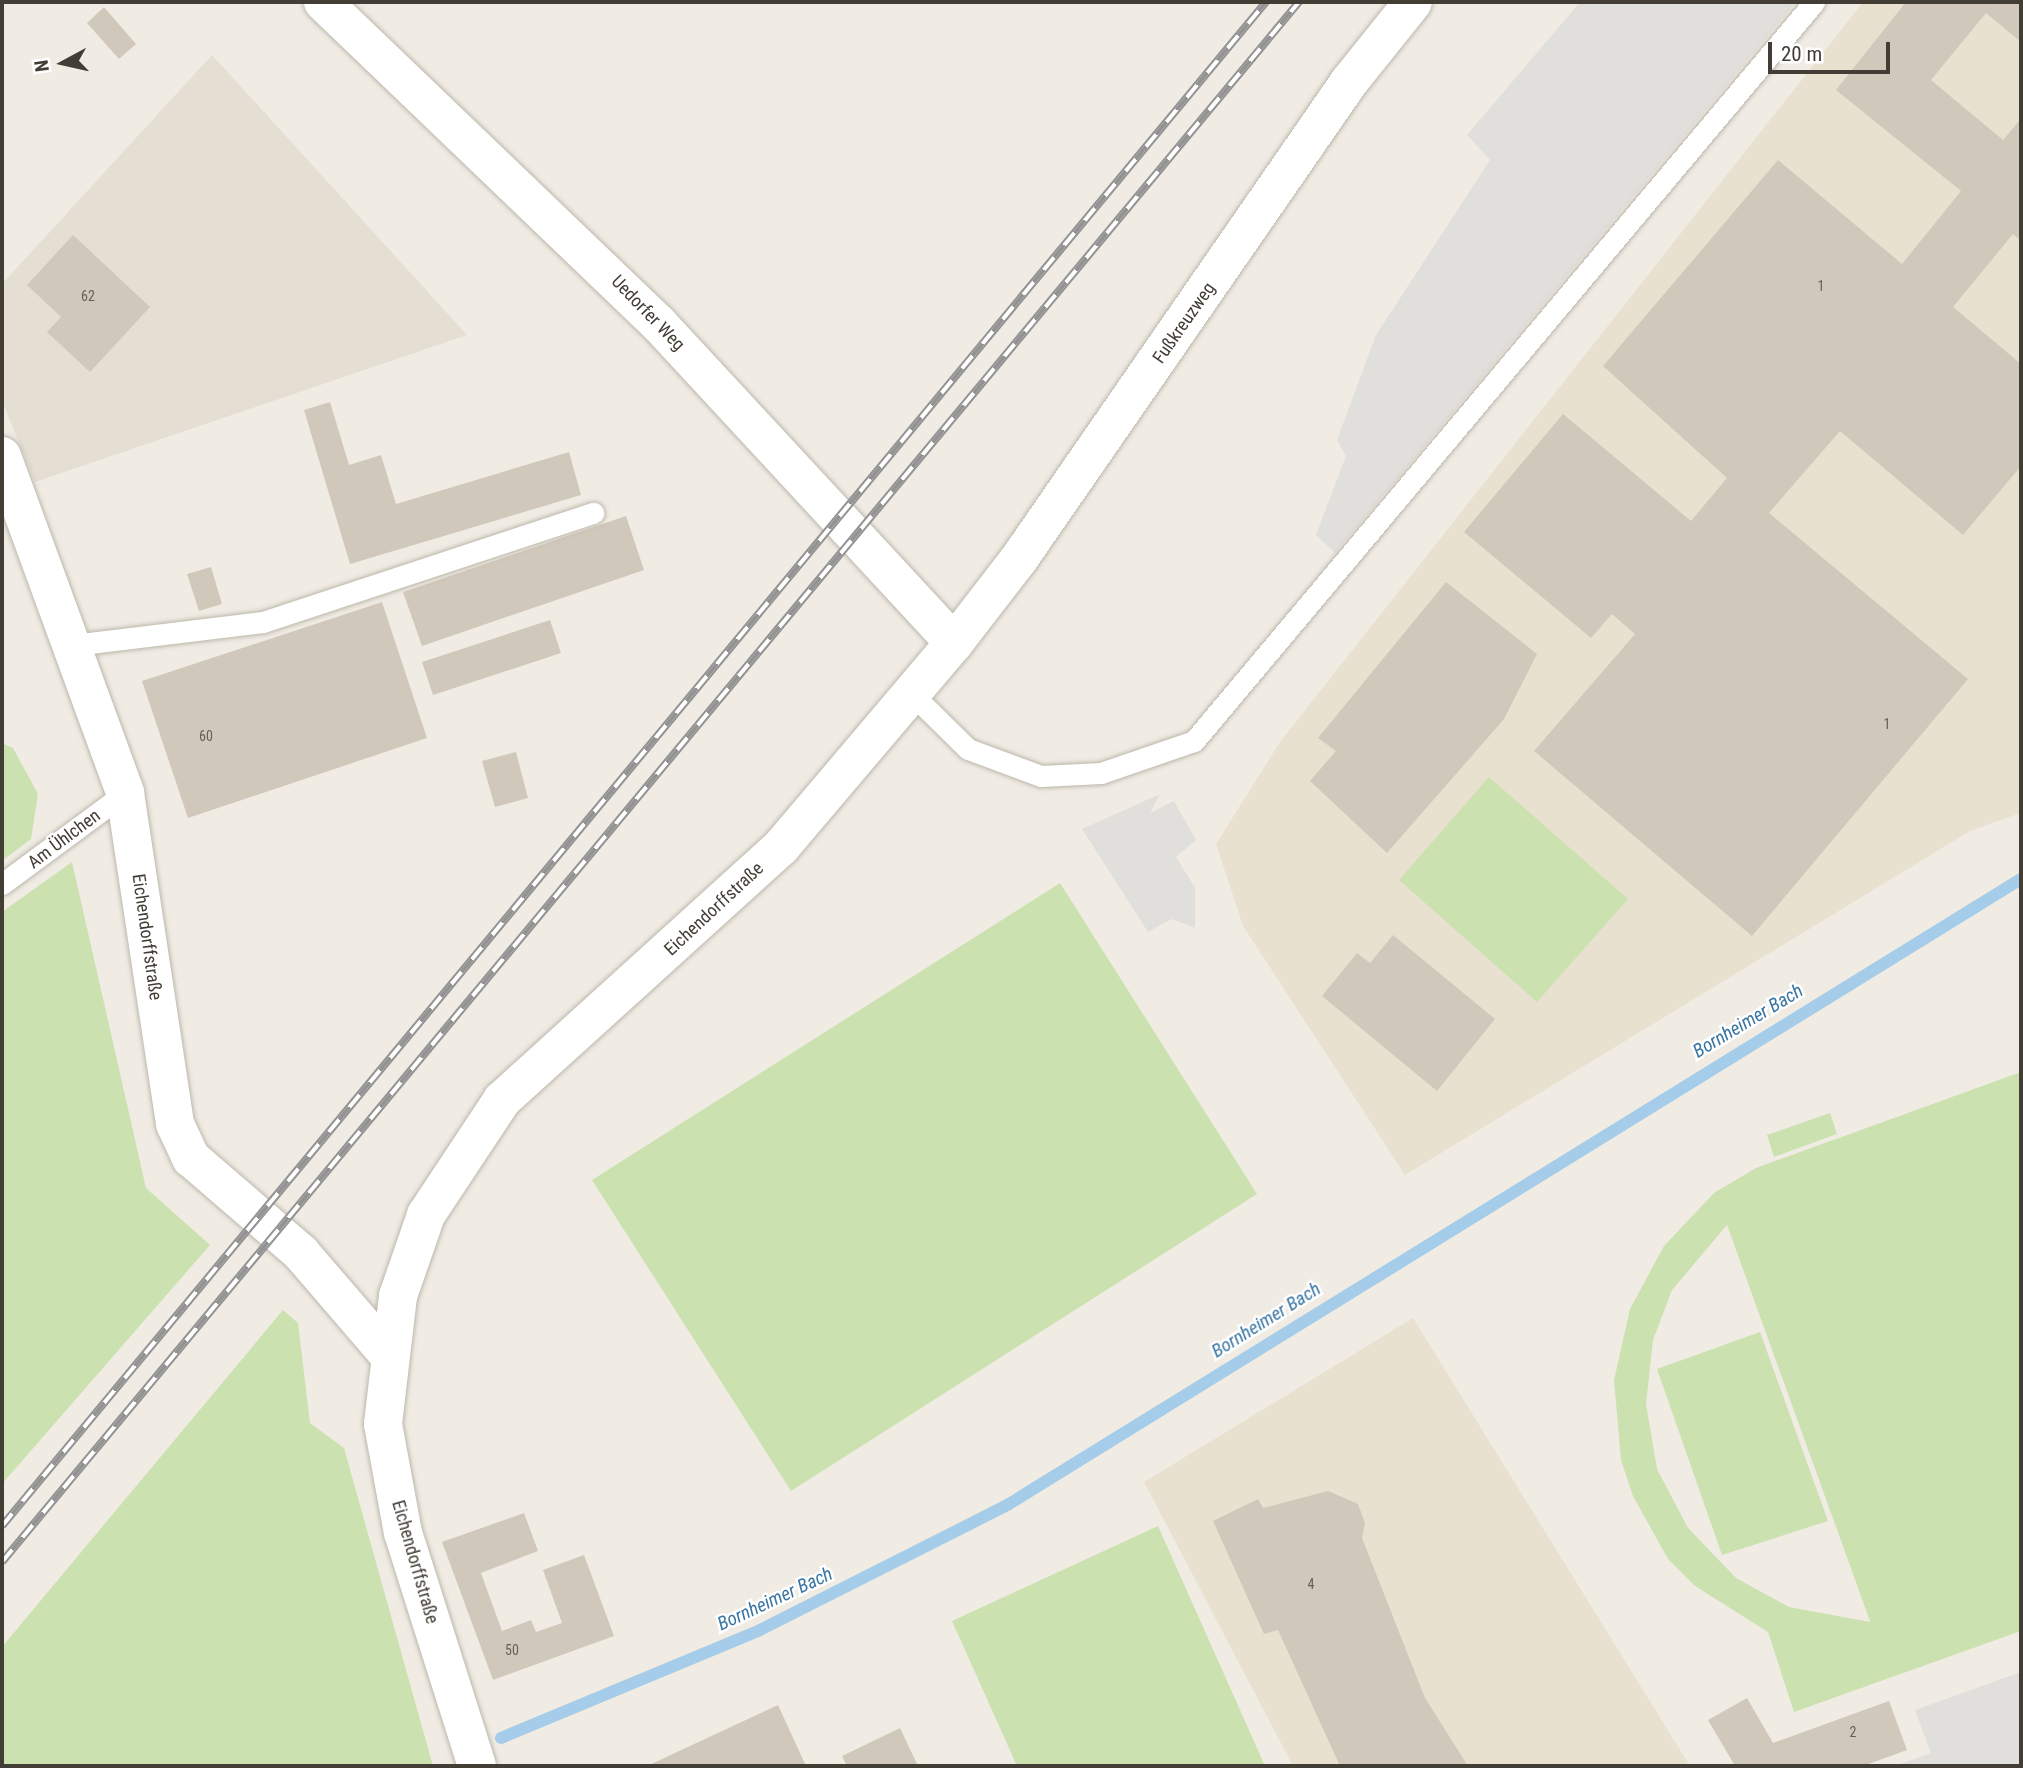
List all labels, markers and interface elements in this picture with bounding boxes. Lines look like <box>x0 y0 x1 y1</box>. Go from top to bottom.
north arrow <box>28 28 98 98</box>
scale bar <box>1771 28 1894 72</box>
text: 20 m <box>1781 42 1822 66</box>
text: N <box>30 59 54 73</box>
street label: Uedorfer Weg <box>607 271 689 355</box>
street label: Fußkreuzweg <box>1148 278 1220 368</box>
house number: 1 <box>1818 278 1824 294</box>
house number: 62 <box>81 288 95 304</box>
house number: 1 <box>1884 716 1890 732</box>
house number: 60 <box>199 728 213 744</box>
street label: Am Ühlchen <box>23 805 105 873</box>
street label: Eichendorffstraße <box>660 858 768 960</box>
street label: Eichendorffstraße <box>127 872 167 1002</box>
water label: Bornheimer Bach <box>1689 979 1807 1063</box>
water label: Bornheimer Bach <box>1207 1277 1325 1363</box>
street label: Eichendorffstraße <box>387 1498 443 1626</box>
water label: Bornheimer Bach <box>714 1562 836 1636</box>
house number: 4 <box>1308 1576 1314 1592</box>
house number: 50 <box>505 1642 519 1658</box>
house number: 2 <box>1850 1724 1856 1740</box>

